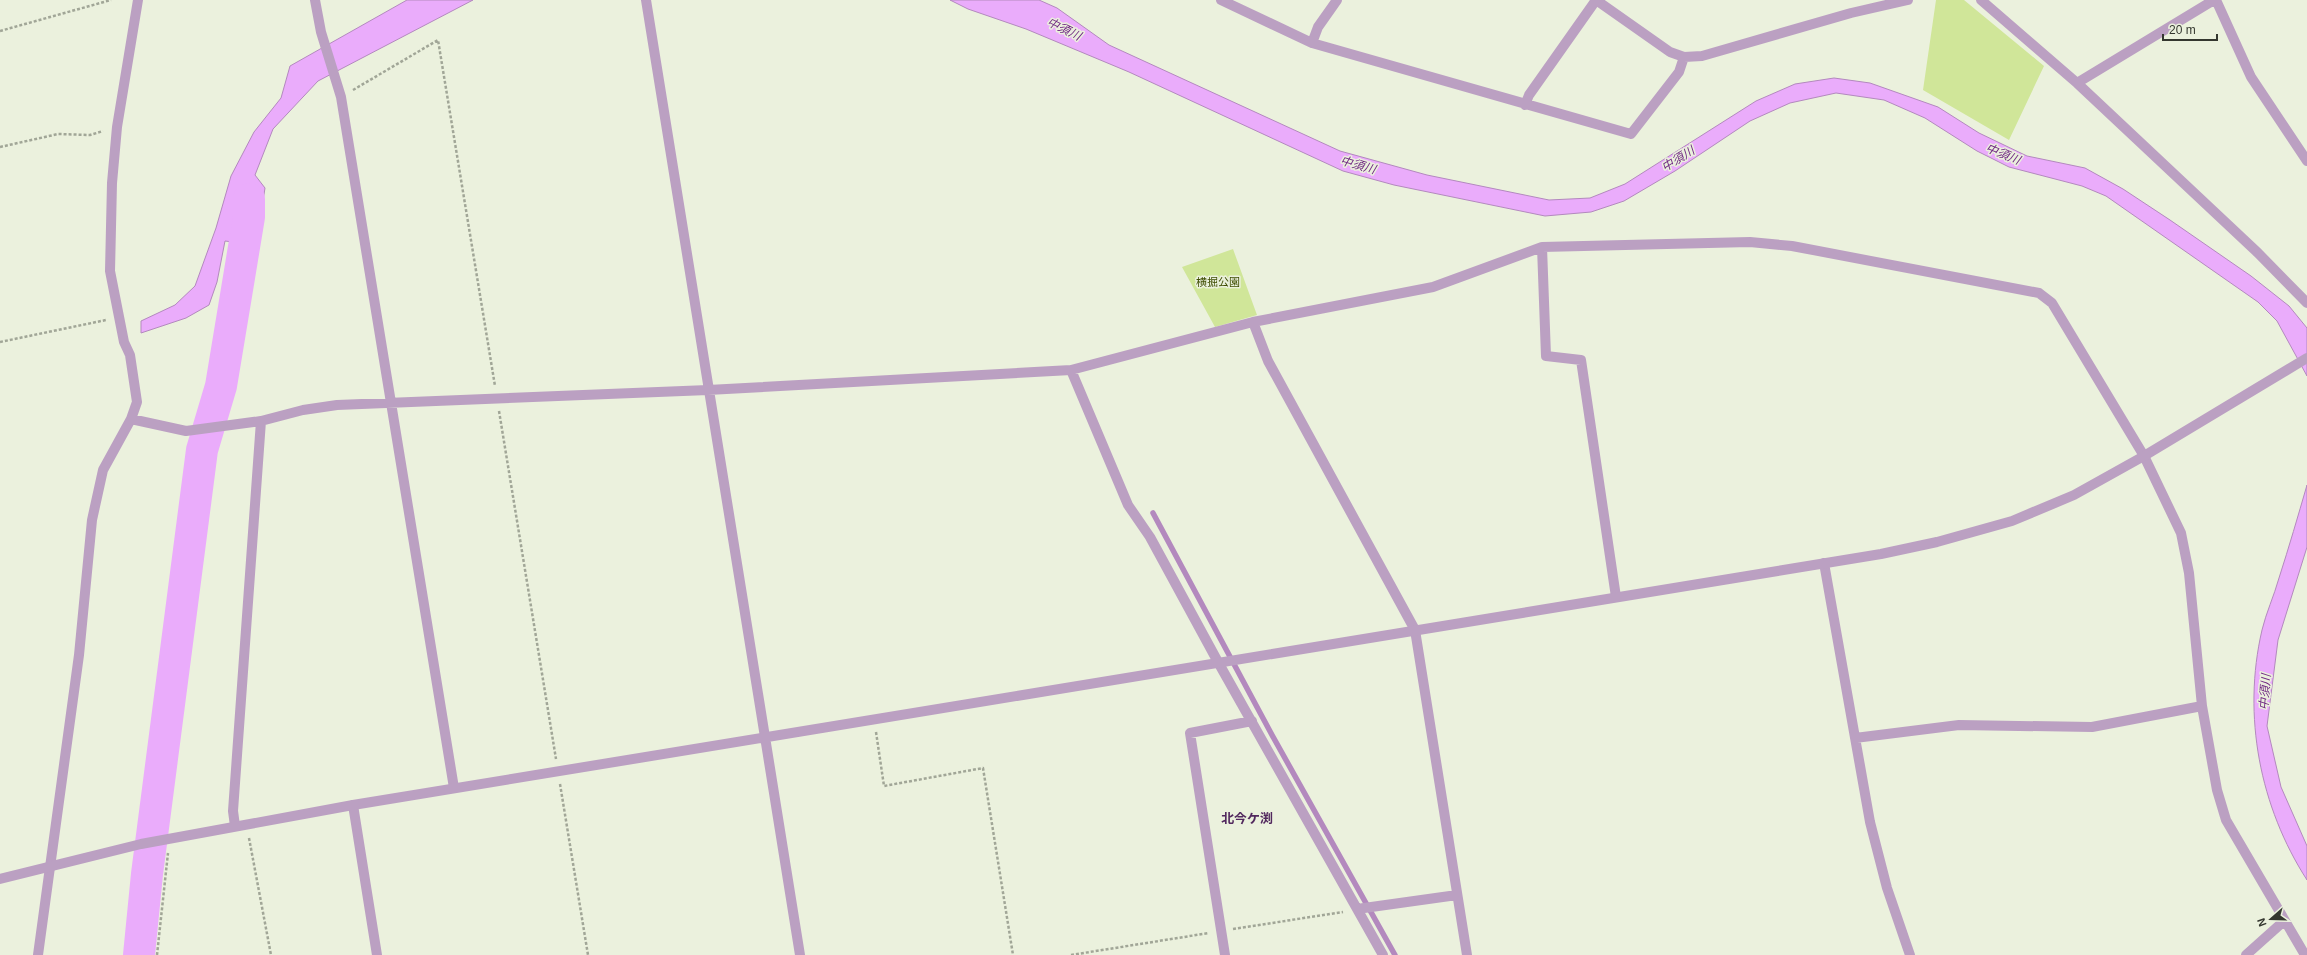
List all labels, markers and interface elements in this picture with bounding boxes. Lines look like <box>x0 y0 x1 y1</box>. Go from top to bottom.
water label: 中須川 <box>1045 15 1085 44</box>
scale bar <box>2163 16 2217 42</box>
text: 20 m <box>2169 23 2196 37</box>
water label: 中須川 <box>1984 141 2024 168</box>
water label: 中須川 <box>1659 142 1699 174</box>
water label: 中須川 <box>1339 153 1379 177</box>
park label: 横掘公園 <box>1196 276 1240 288</box>
water label: 中須川 <box>2257 672 2273 710</box>
district label: 北今ケ渕 <box>1221 811 1273 826</box>
north arrow <box>2251 899 2291 939</box>
text: N <box>2255 917 2269 928</box>

